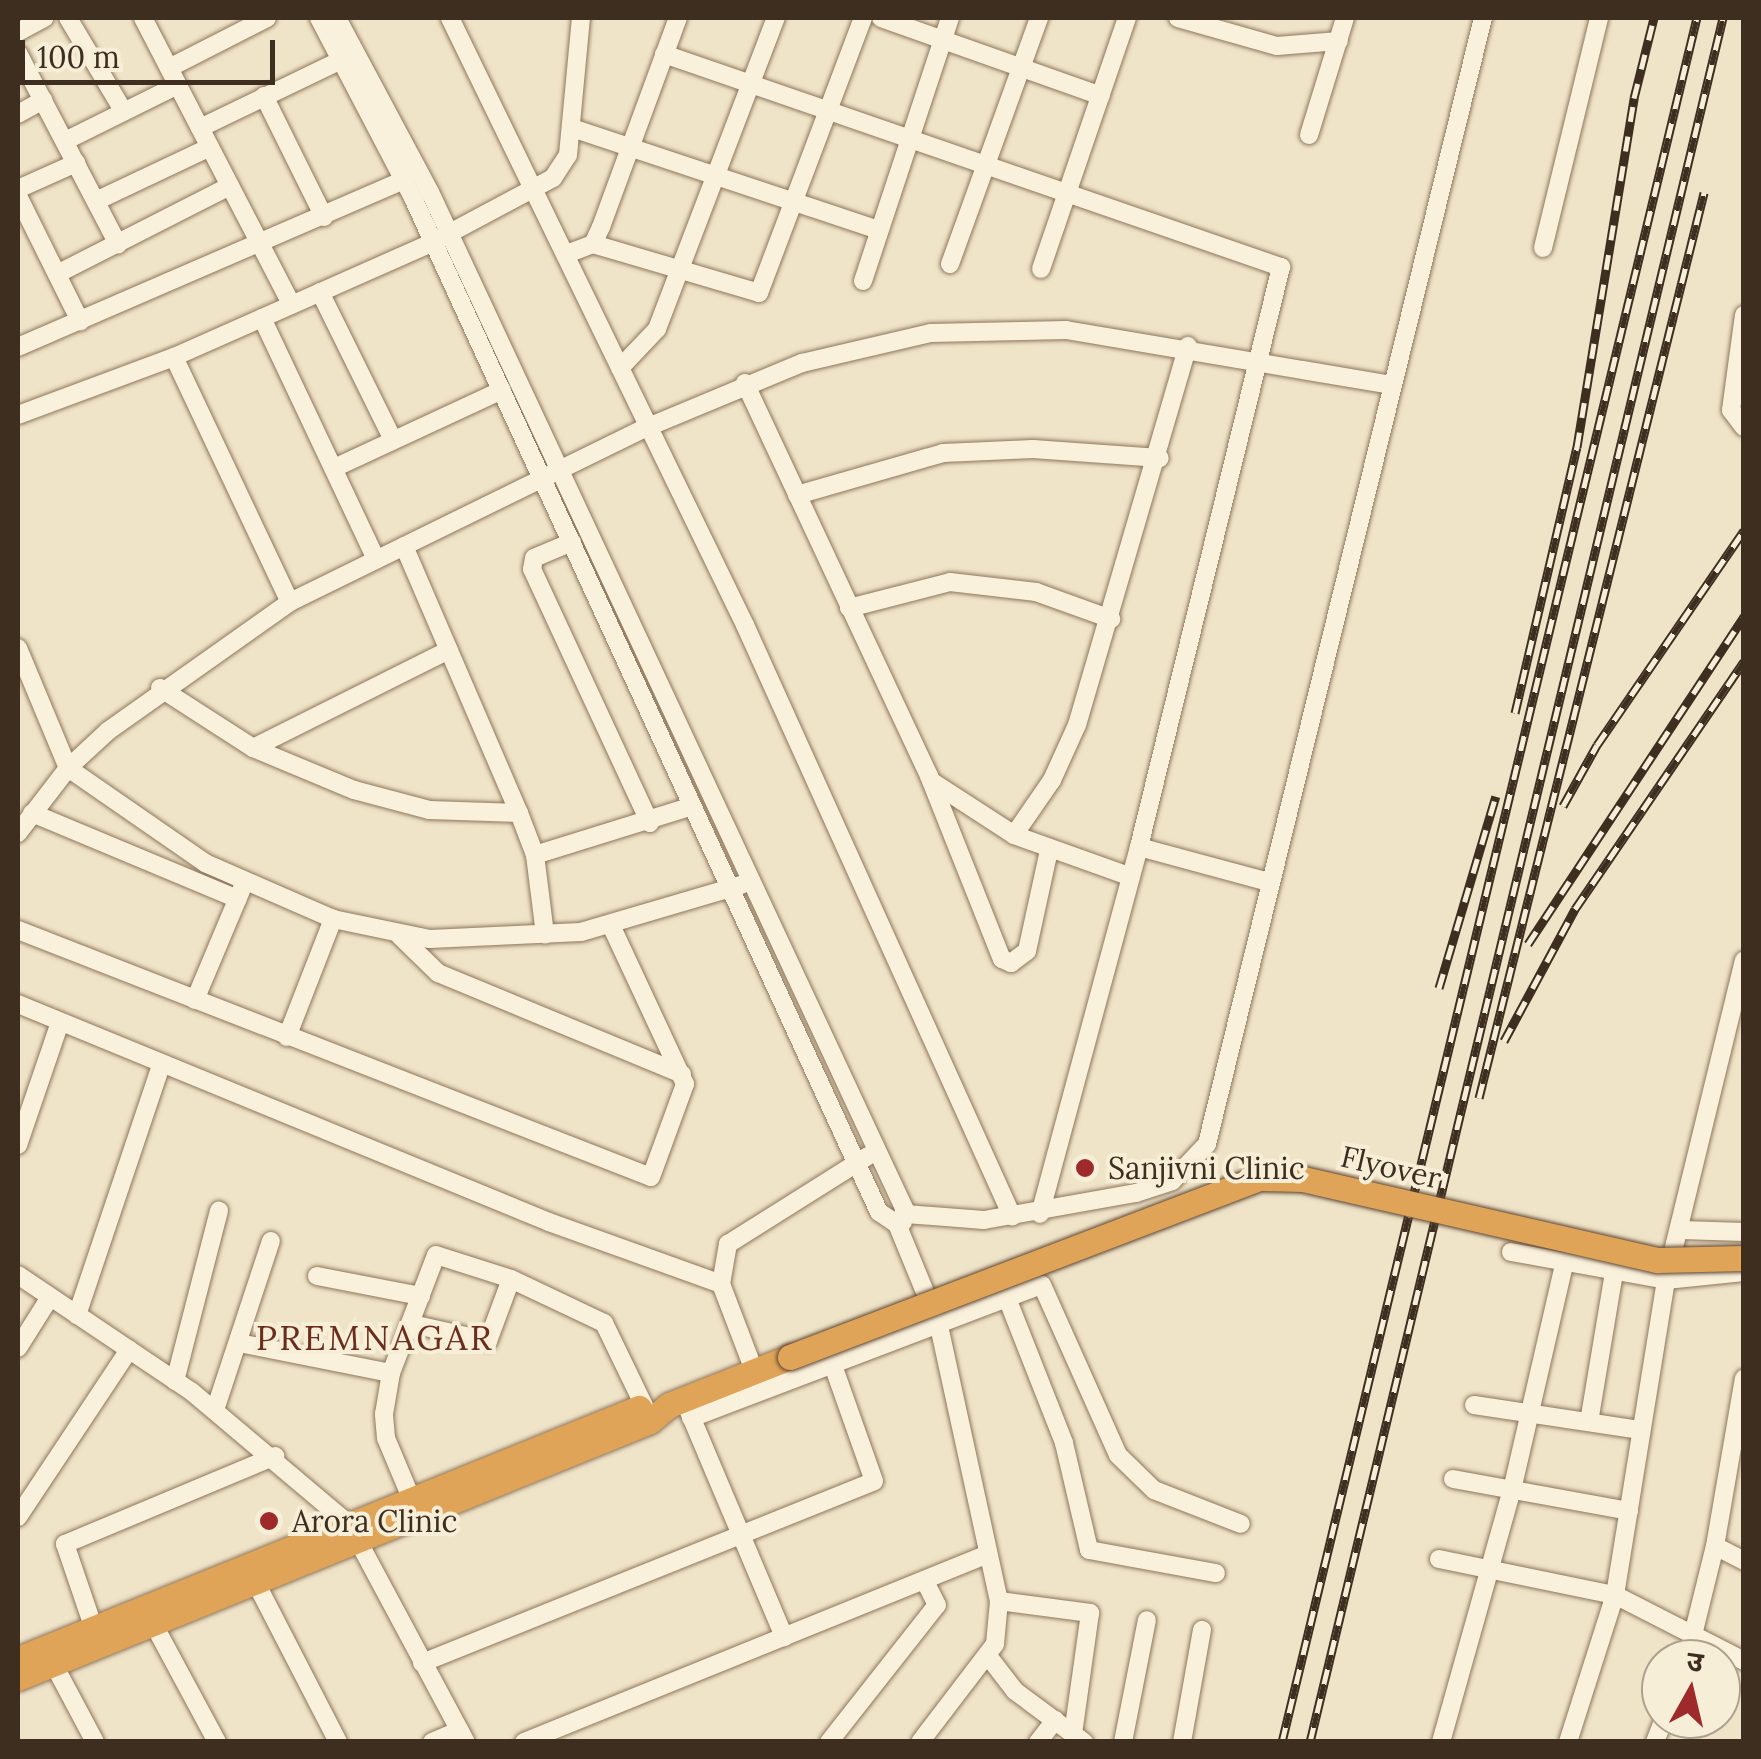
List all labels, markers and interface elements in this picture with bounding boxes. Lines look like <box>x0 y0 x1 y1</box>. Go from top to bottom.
scale bar <box>25 20 280 82</box>
text: 100 m <box>37 38 120 76</box>
street label: Flyover <box>1337 1138 1445 1196</box>
place label: Sanjivni Clinic <box>1108 1150 1305 1186</box>
marker: Sanjivni Clinic <box>1072 1155 1098 1181</box>
district label: PREMNAGAR <box>256 1317 494 1359</box>
place label: Arora Clinic <box>292 1503 457 1539</box>
marker: Arora Clinic <box>256 1508 282 1534</box>
north arrow <box>1641 1639 1741 1739</box>
text: उ <box>1684 1642 1706 1680</box>

